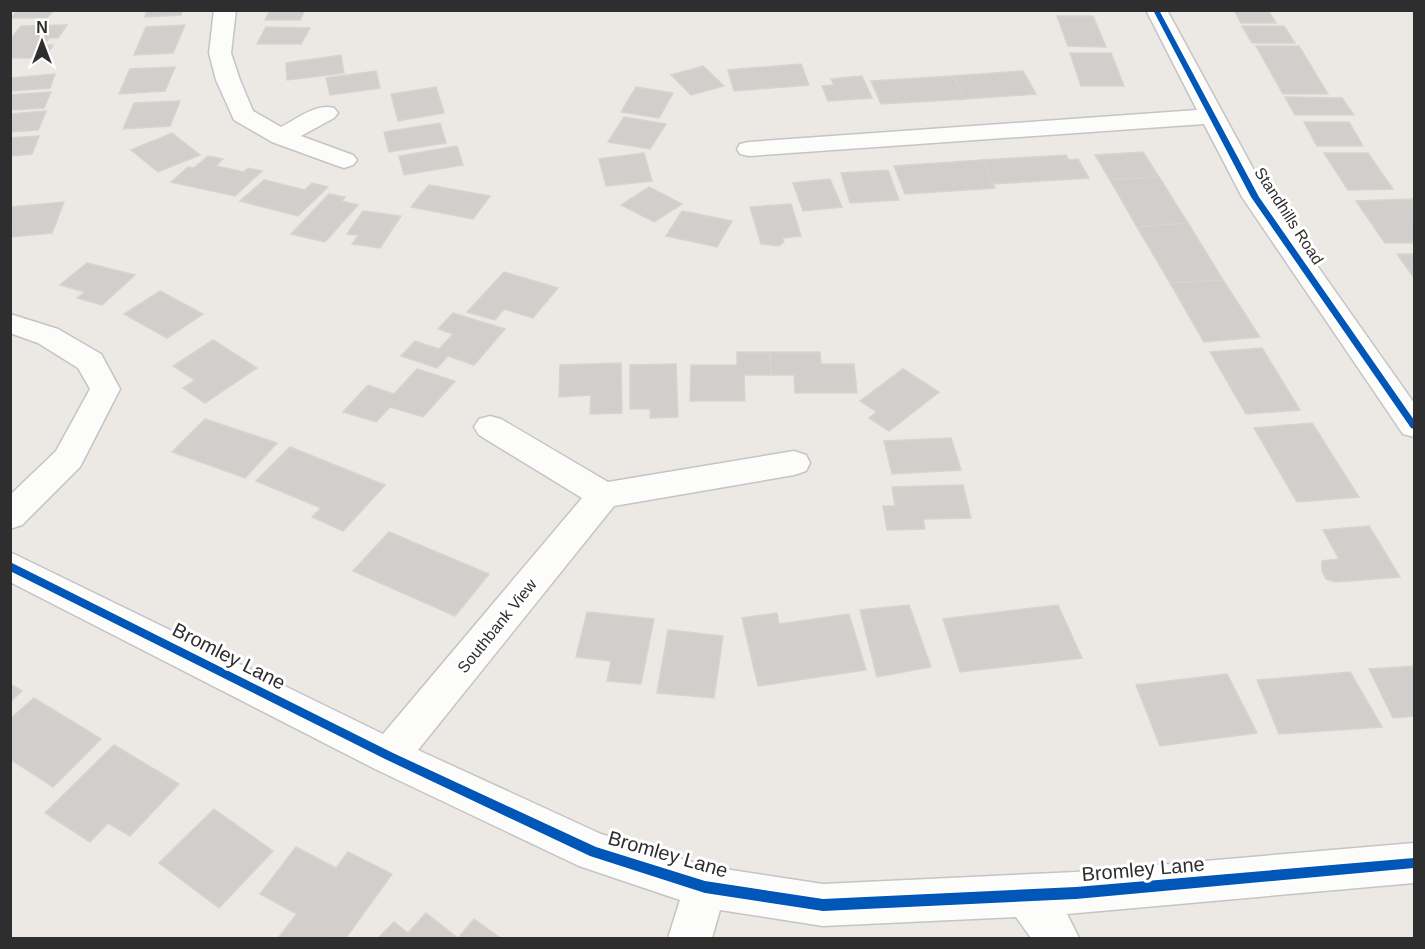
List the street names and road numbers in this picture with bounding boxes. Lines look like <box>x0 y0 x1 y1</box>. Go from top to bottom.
street label: Standhills Road <box>1251 164 1327 268</box>
street label: Southbank View <box>454 575 540 676</box>
street label: Bromley Lane <box>169 618 289 694</box>
street label: Bromley Lane <box>606 826 730 882</box>
street label: Bromley Lane <box>1081 853 1205 885</box>

